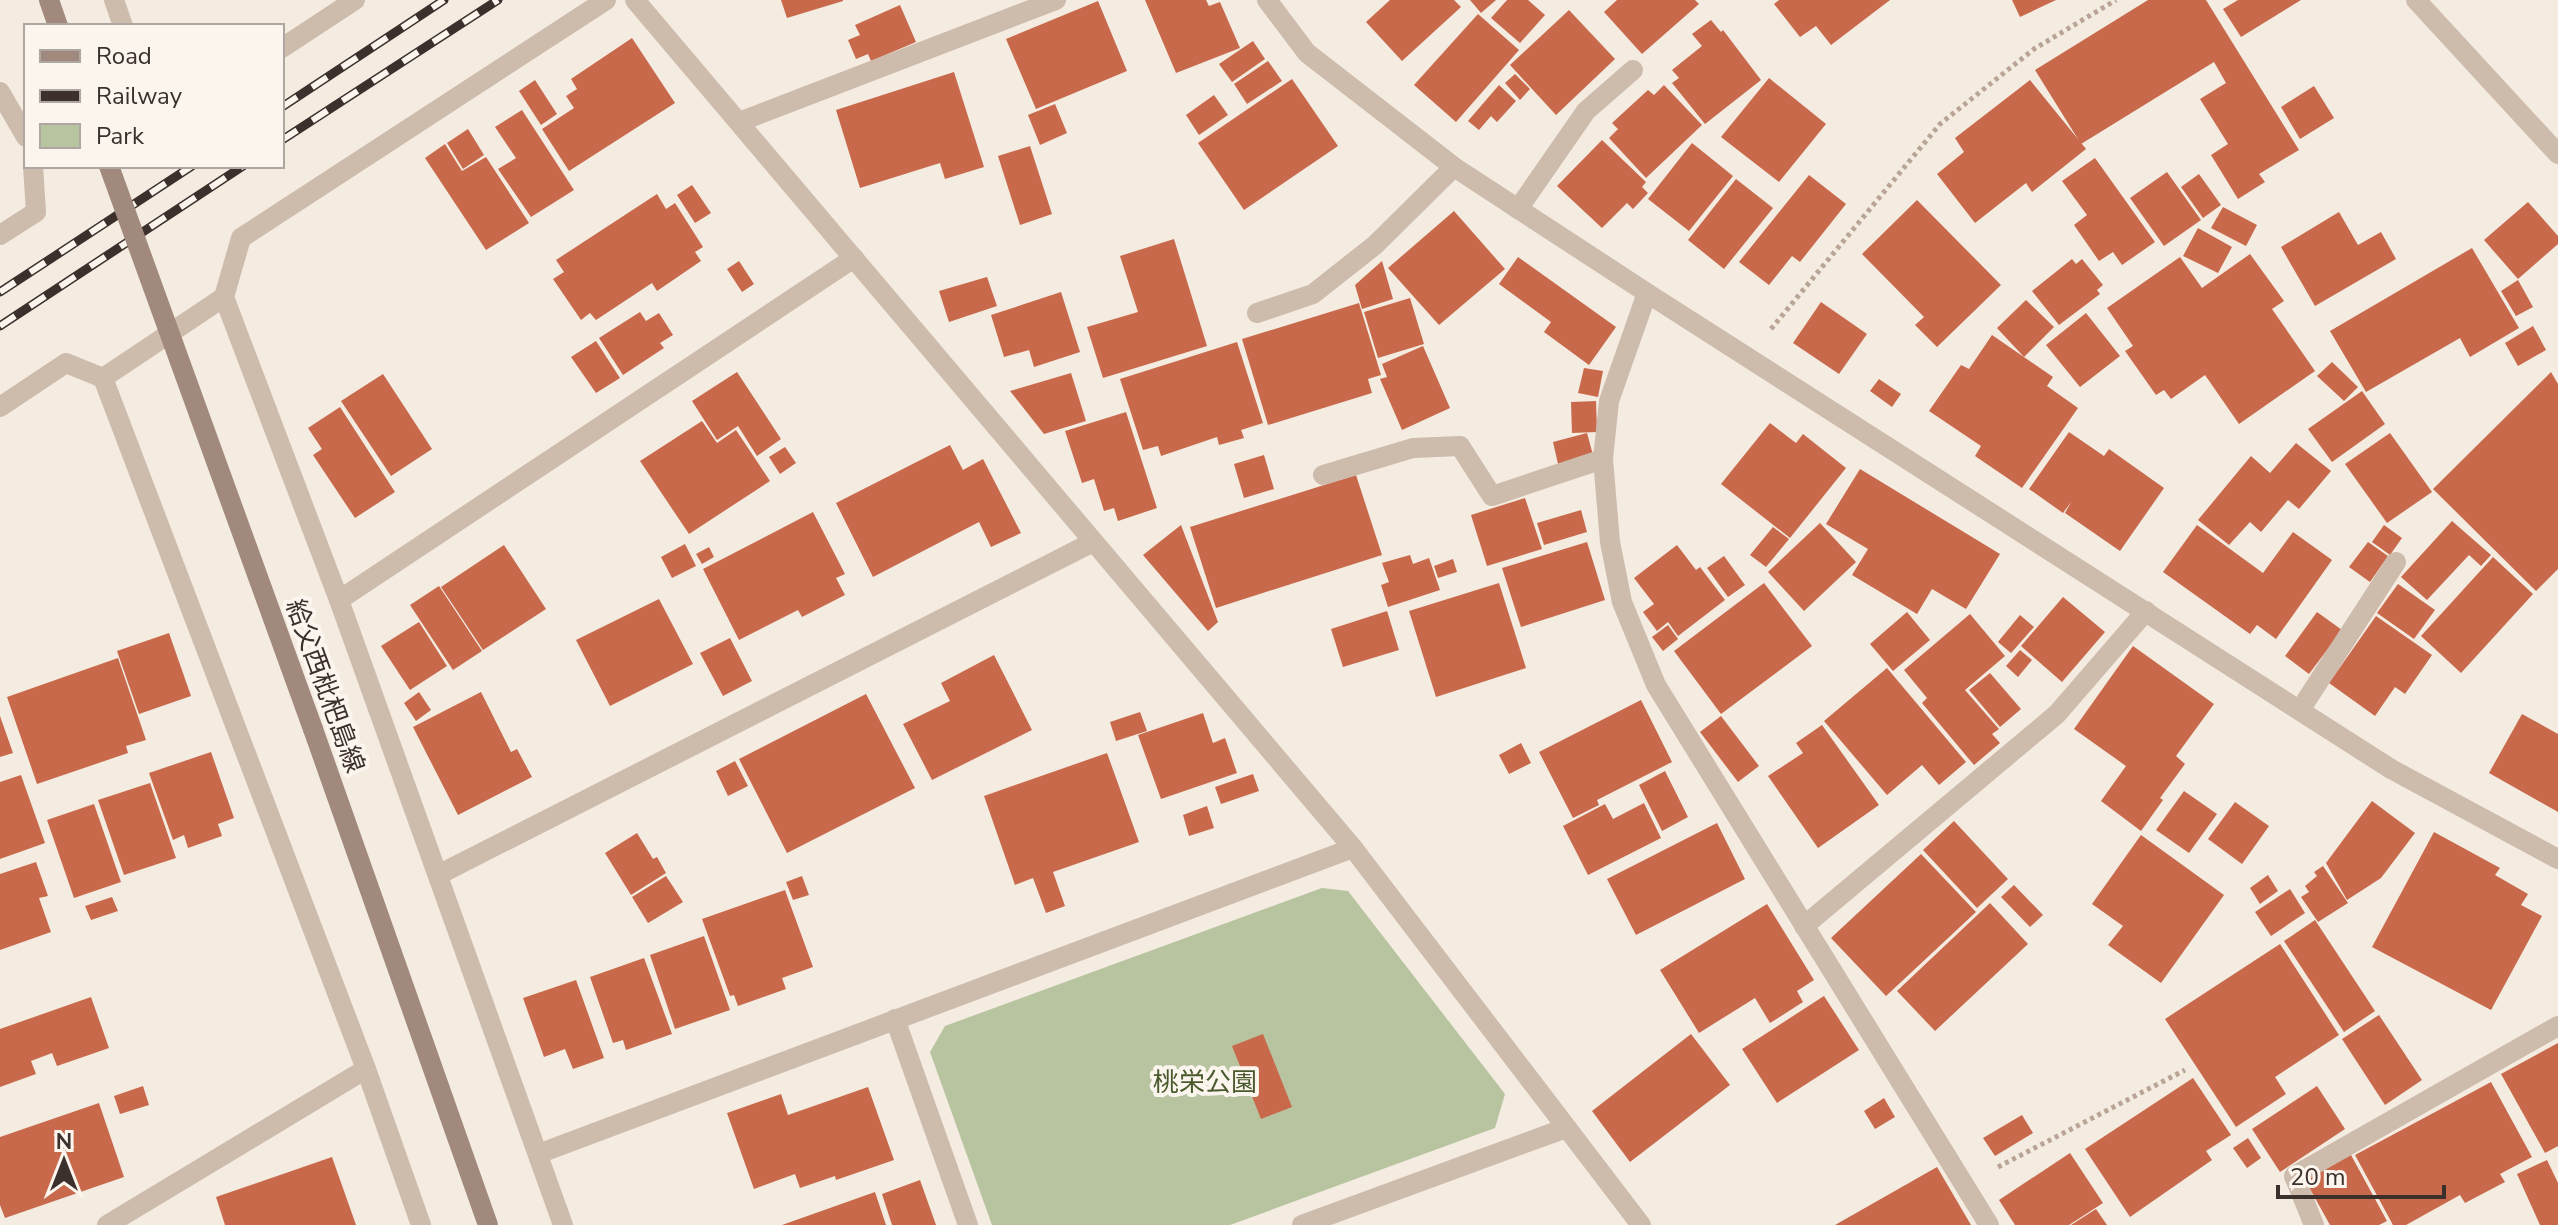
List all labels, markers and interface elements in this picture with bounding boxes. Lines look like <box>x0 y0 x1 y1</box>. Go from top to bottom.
legend <box>24 24 284 168</box>
text: Road <box>96 40 152 72</box>
text: Railway <box>96 80 183 112</box>
text: Park <box>96 120 145 152</box>
street label: 給父西枇杷島線 <box>277 594 373 778</box>
park label: 桃栄公園 <box>1153 1065 1257 1100</box>
north arrow <box>24 1121 104 1201</box>
text: N <box>56 1127 72 1157</box>
scale bar <box>2278 1149 2444 1199</box>
text: 20 m <box>2290 1161 2346 1193</box>

